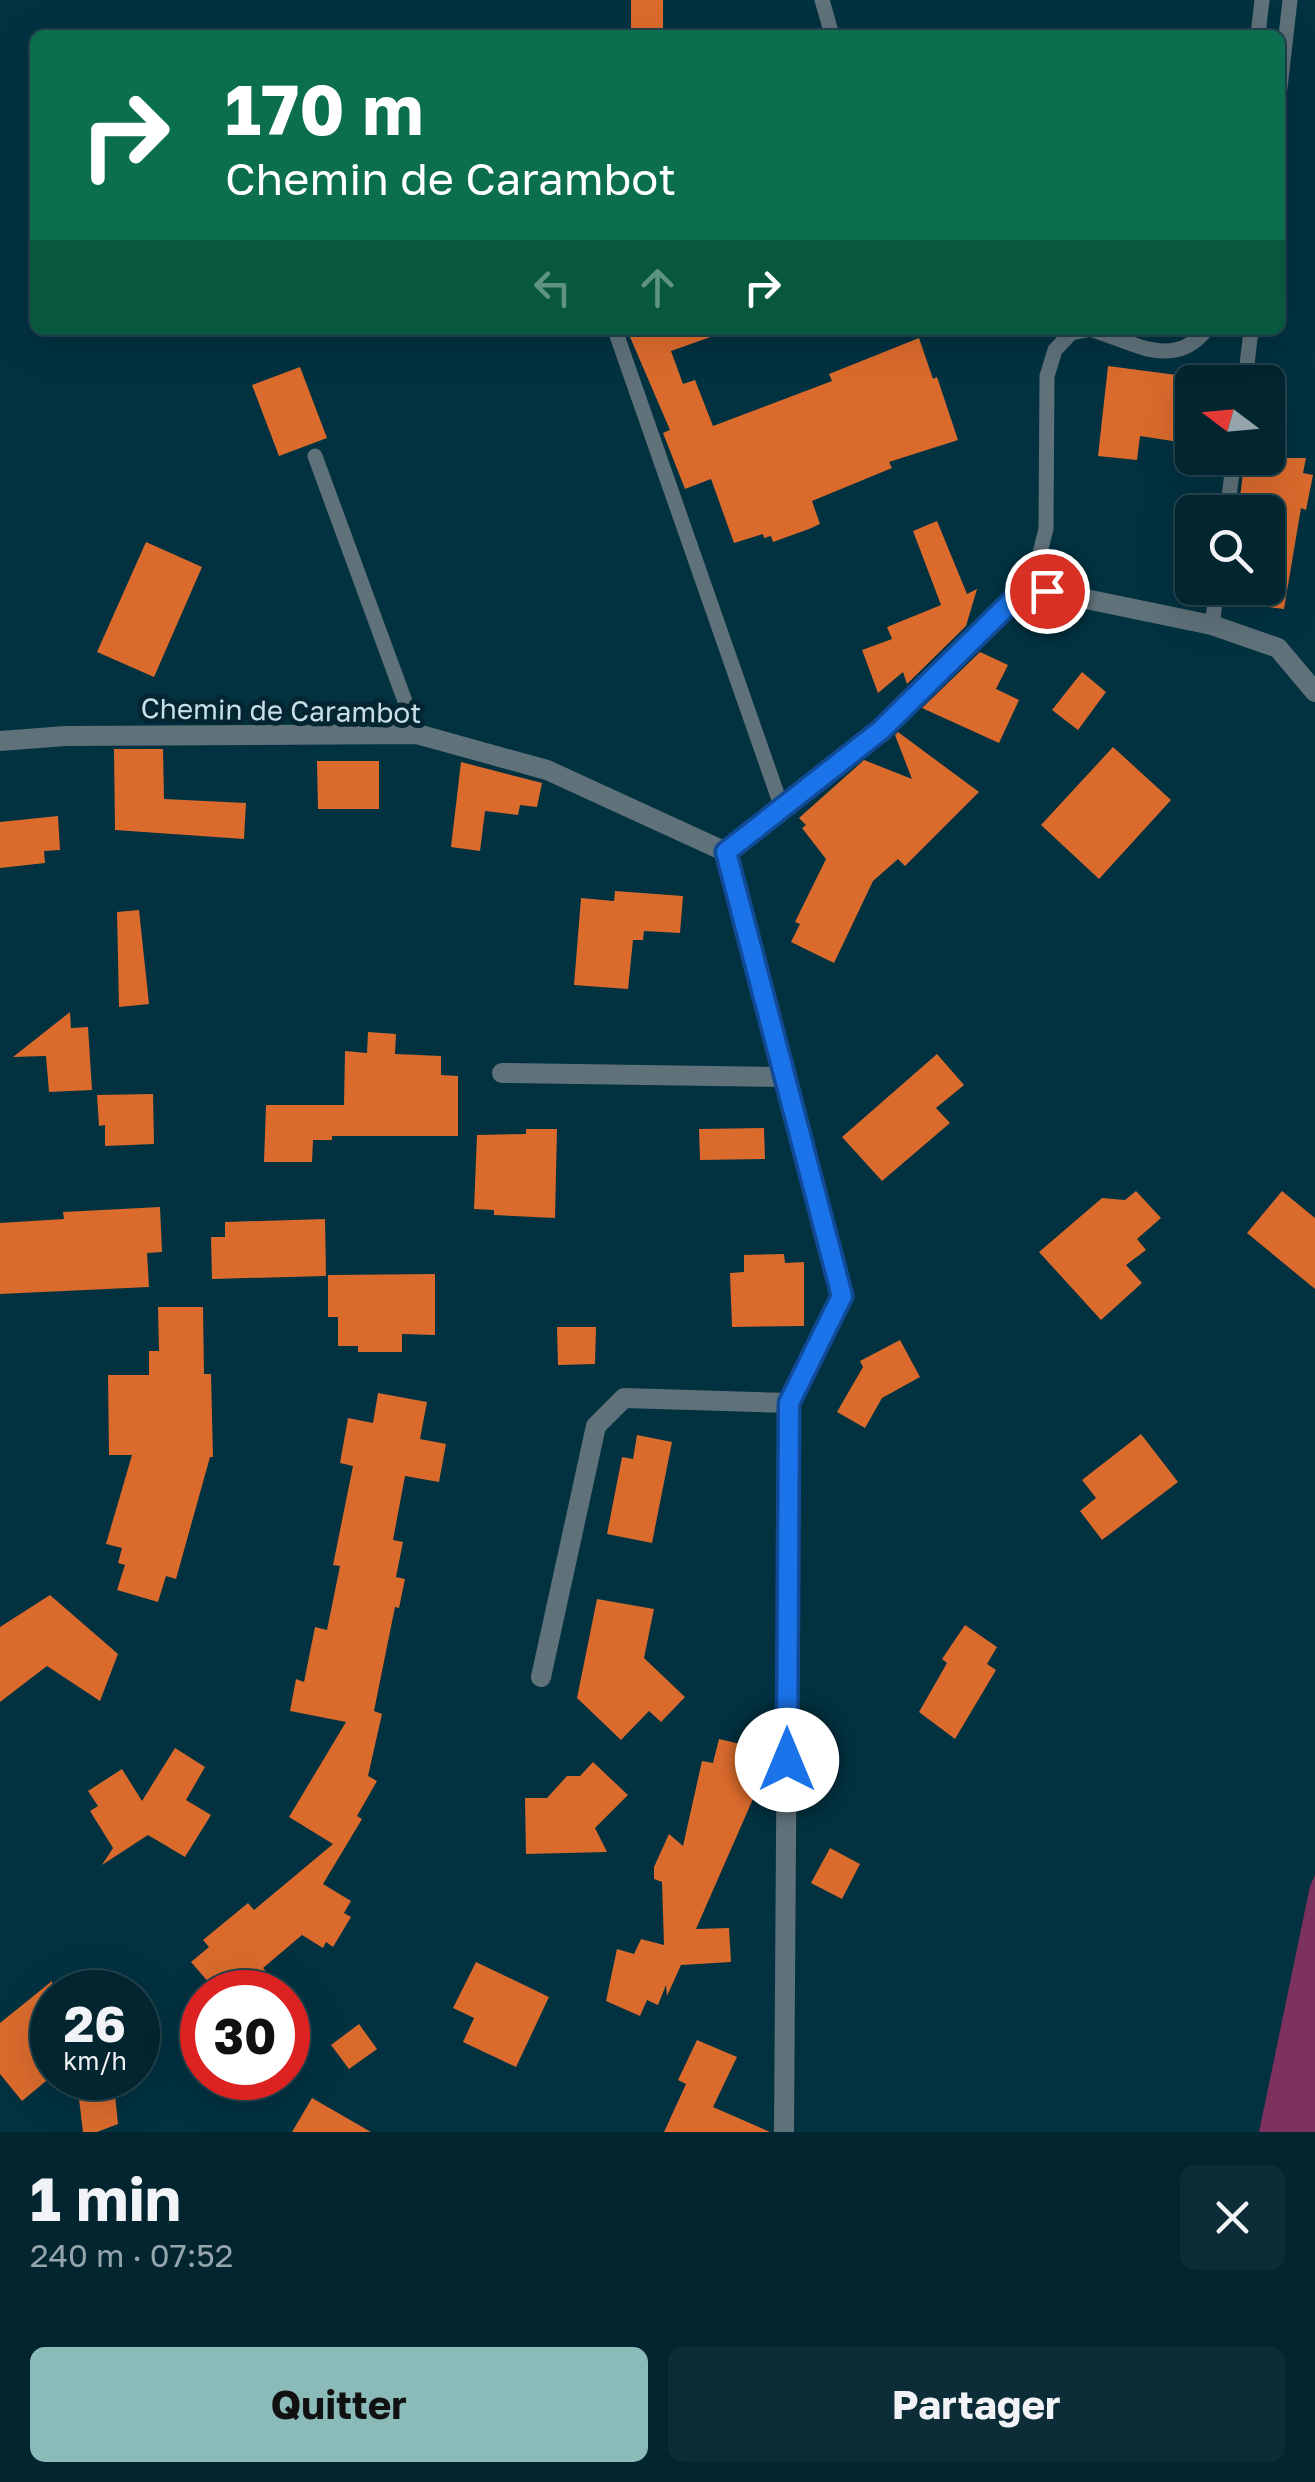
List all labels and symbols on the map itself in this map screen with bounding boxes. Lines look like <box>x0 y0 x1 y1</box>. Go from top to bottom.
north arrow <box>1175 365 1285 475</box>
pin <box>1005 549 1090 634</box>
street label: Chemin de Carambot <box>140 691 422 729</box>
position arrow <box>735 1708 839 1812</box>
speed limit sign: 30 <box>180 1970 310 2100</box>

